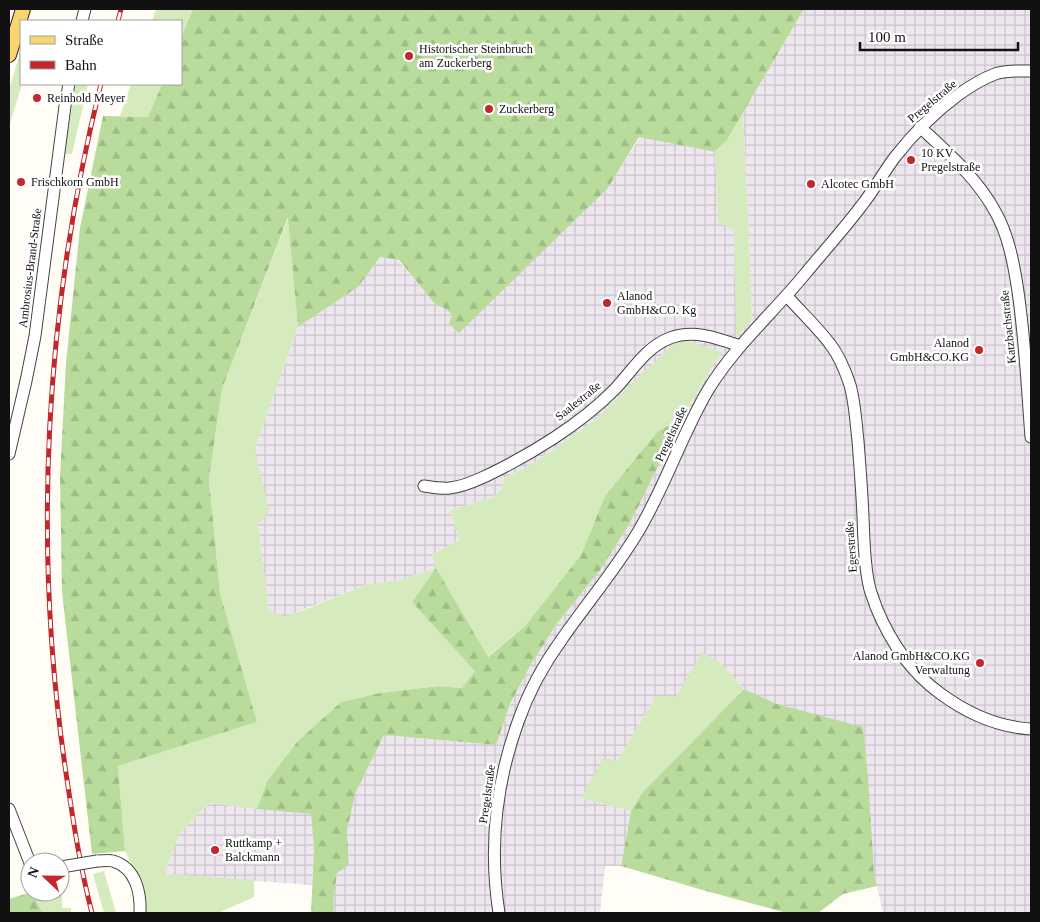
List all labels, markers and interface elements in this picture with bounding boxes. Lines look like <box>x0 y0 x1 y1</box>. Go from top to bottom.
legend <box>20 20 182 85</box>
scale bar <box>860 20 1018 52</box>
text: 100 m <box>868 29 906 45</box>
text: Straße <box>65 32 104 48</box>
place label: Historischer Steinbruch am Zuckerberg <box>419 42 533 70</box>
marker: Historischer Steinbruch am Zuckerberg <box>403 50 415 62</box>
text: Bahn <box>65 57 97 73</box>
street label: Pregelstraße <box>905 77 959 125</box>
place label: Reinhold Meyer <box>47 91 125 105</box>
marker: Reinhold Meyer <box>31 92 43 104</box>
place label: Zuckerberg <box>499 102 554 116</box>
marker: Zuckerberg <box>483 103 495 115</box>
place label: 10 KV Pregelstraße <box>921 146 980 174</box>
marker: 10 KV Pregelstraße <box>905 154 917 166</box>
place label: Frischkorn GmbH <box>31 175 119 189</box>
marker: Frischkorn GmbH <box>15 176 27 188</box>
place label: Alcotec GmbH <box>821 177 894 191</box>
marker: Alcotec GmbH <box>805 178 817 190</box>
street label: Ambrosius-Brand-Straße <box>16 207 44 329</box>
place label: Alanod GmbH&CO. Kg <box>617 289 696 317</box>
street label: Katzbachstraße <box>997 289 1019 365</box>
marker: Alanod GmbH&CO. Kg <box>601 297 613 309</box>
place label: Alanod GmbH&CO.KG <box>890 336 969 364</box>
marker: Alanod GmbH&CO.KG <box>973 344 985 356</box>
street label: Saalestraße <box>552 378 604 424</box>
street label: Pregelstraße <box>652 404 690 464</box>
street label: Egerstraße <box>842 521 860 573</box>
place label: Alanod GmbH&CO.KG Verwaltung <box>853 649 970 677</box>
marker: Alanod GmbH&CO.KG Verwaltung <box>974 657 986 669</box>
street label: Pregelstraße <box>476 764 498 824</box>
place label: Ruttkamp + Balckmann <box>225 836 282 864</box>
marker: Ruttkamp + Balckmann <box>209 844 221 856</box>
north arrow <box>20 852 70 902</box>
text: N <box>25 865 42 880</box>

